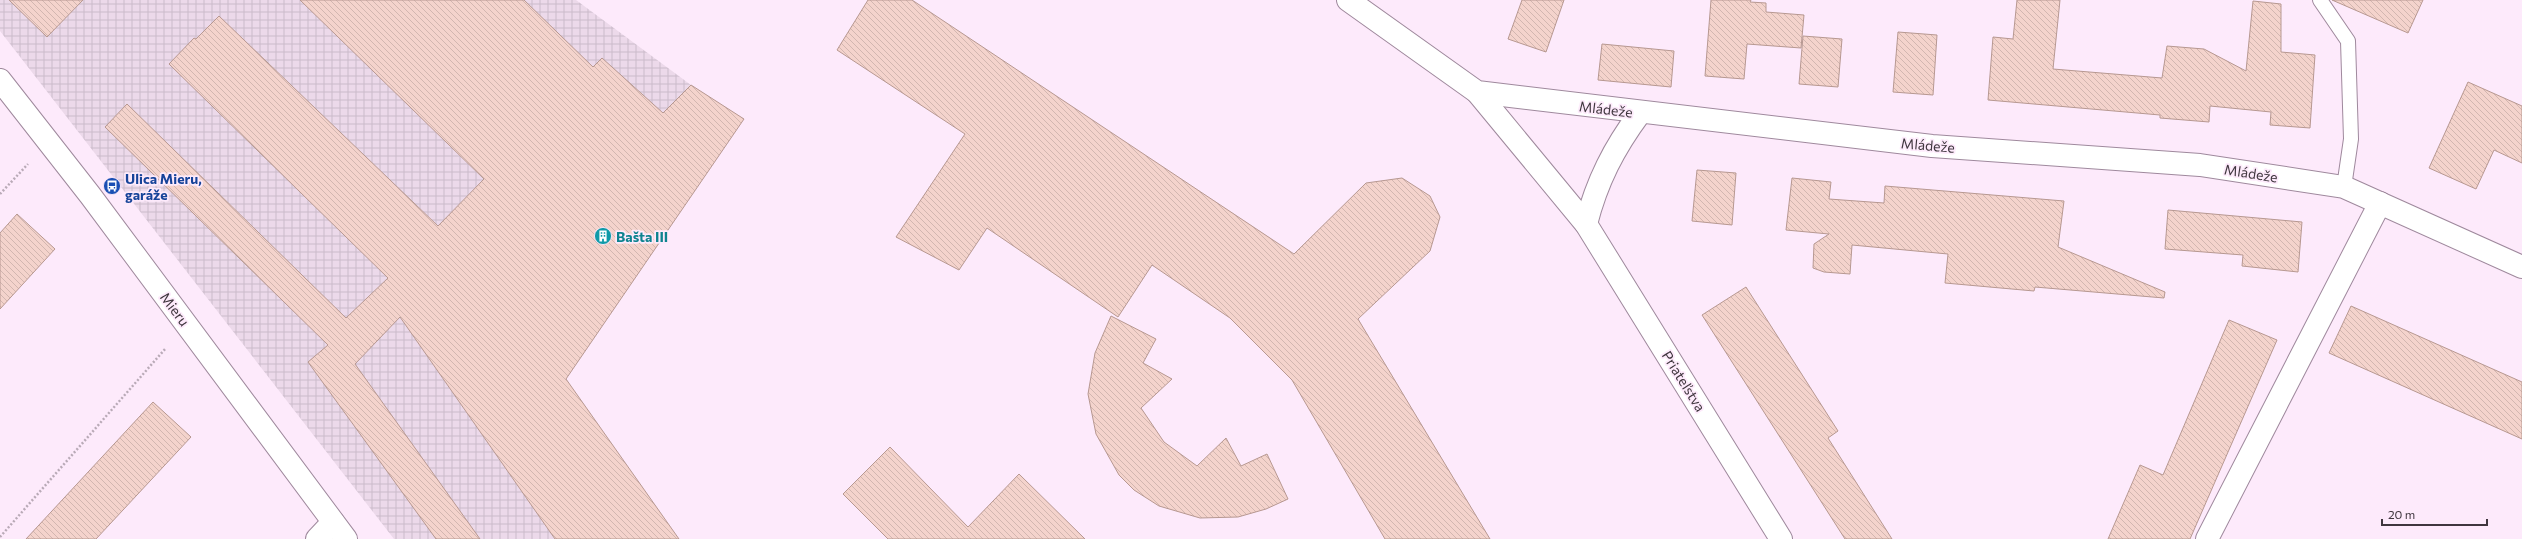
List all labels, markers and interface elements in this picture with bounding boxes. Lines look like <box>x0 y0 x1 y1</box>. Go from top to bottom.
street label: Mládeže <box>1578 97 1634 121</box>
street label: Mládeže <box>1900 134 1956 156</box>
street label: Mládeže <box>2223 160 2279 186</box>
place label: Ulica Mieru, garáže <box>125 170 202 203</box>
bus stop icon: Ulica Mieru, garáže <box>102 176 122 196</box>
building icon: Bašta III <box>593 226 613 246</box>
place label: Bašta III <box>616 228 668 245</box>
street label: Mieru <box>157 289 193 329</box>
street label: Priateľstva <box>1659 347 1709 415</box>
scale bar <box>2382 501 2487 527</box>
text: 20 m <box>2388 507 2415 521</box>

